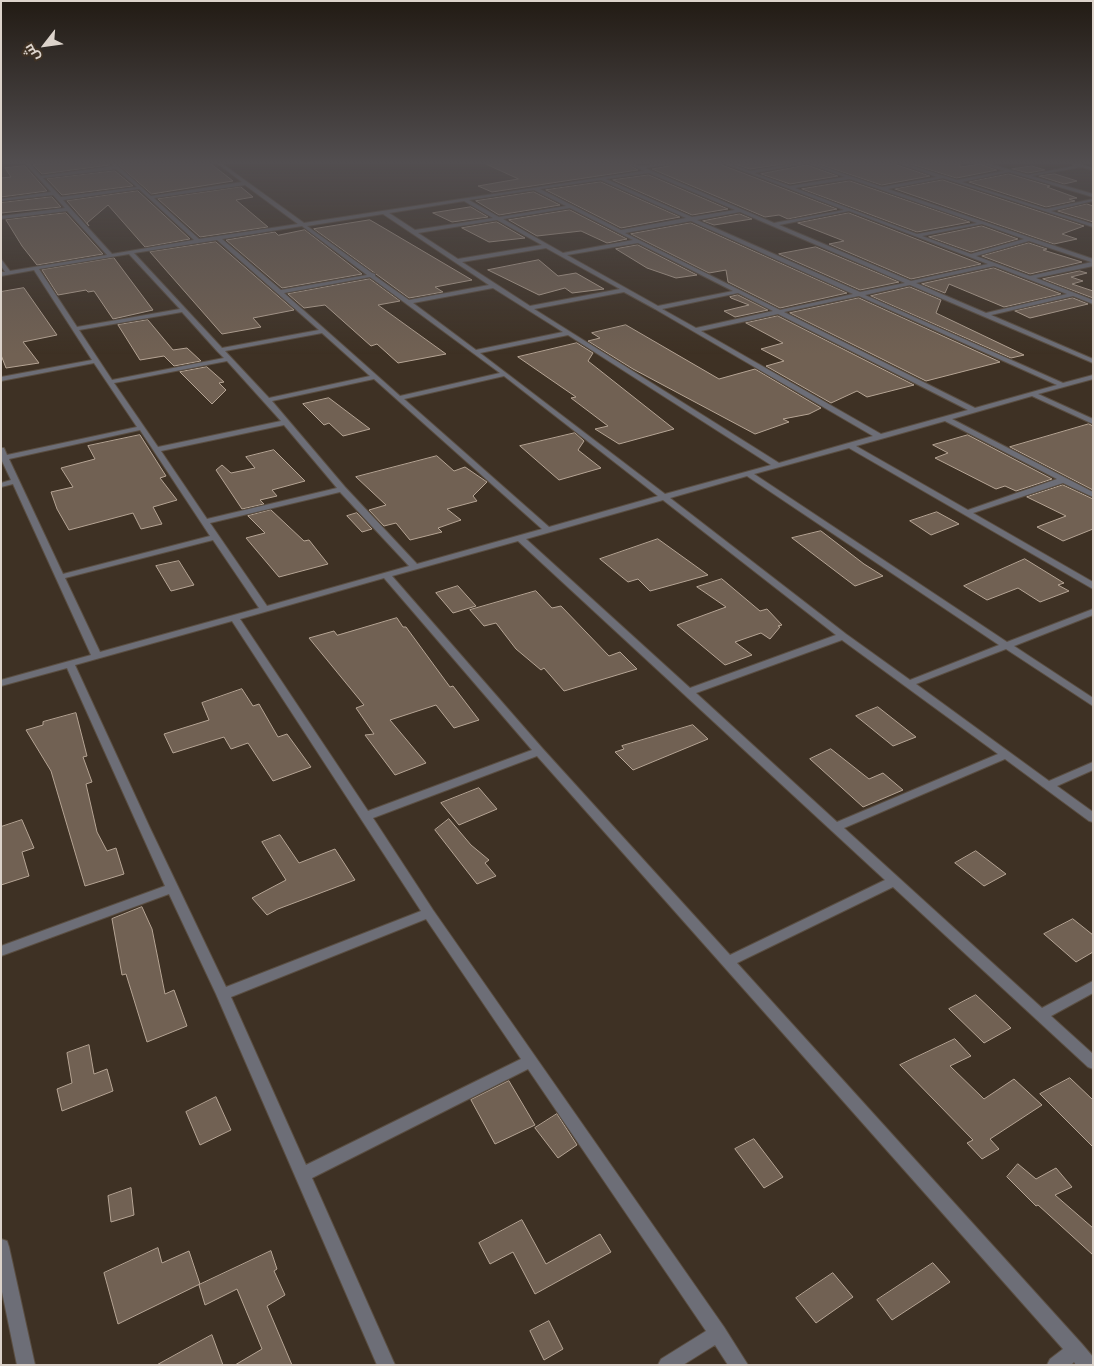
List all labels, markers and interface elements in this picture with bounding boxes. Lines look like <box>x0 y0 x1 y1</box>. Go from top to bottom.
north arrow <box>20 20 70 70</box>
text: ش <box>20 41 43 65</box>

